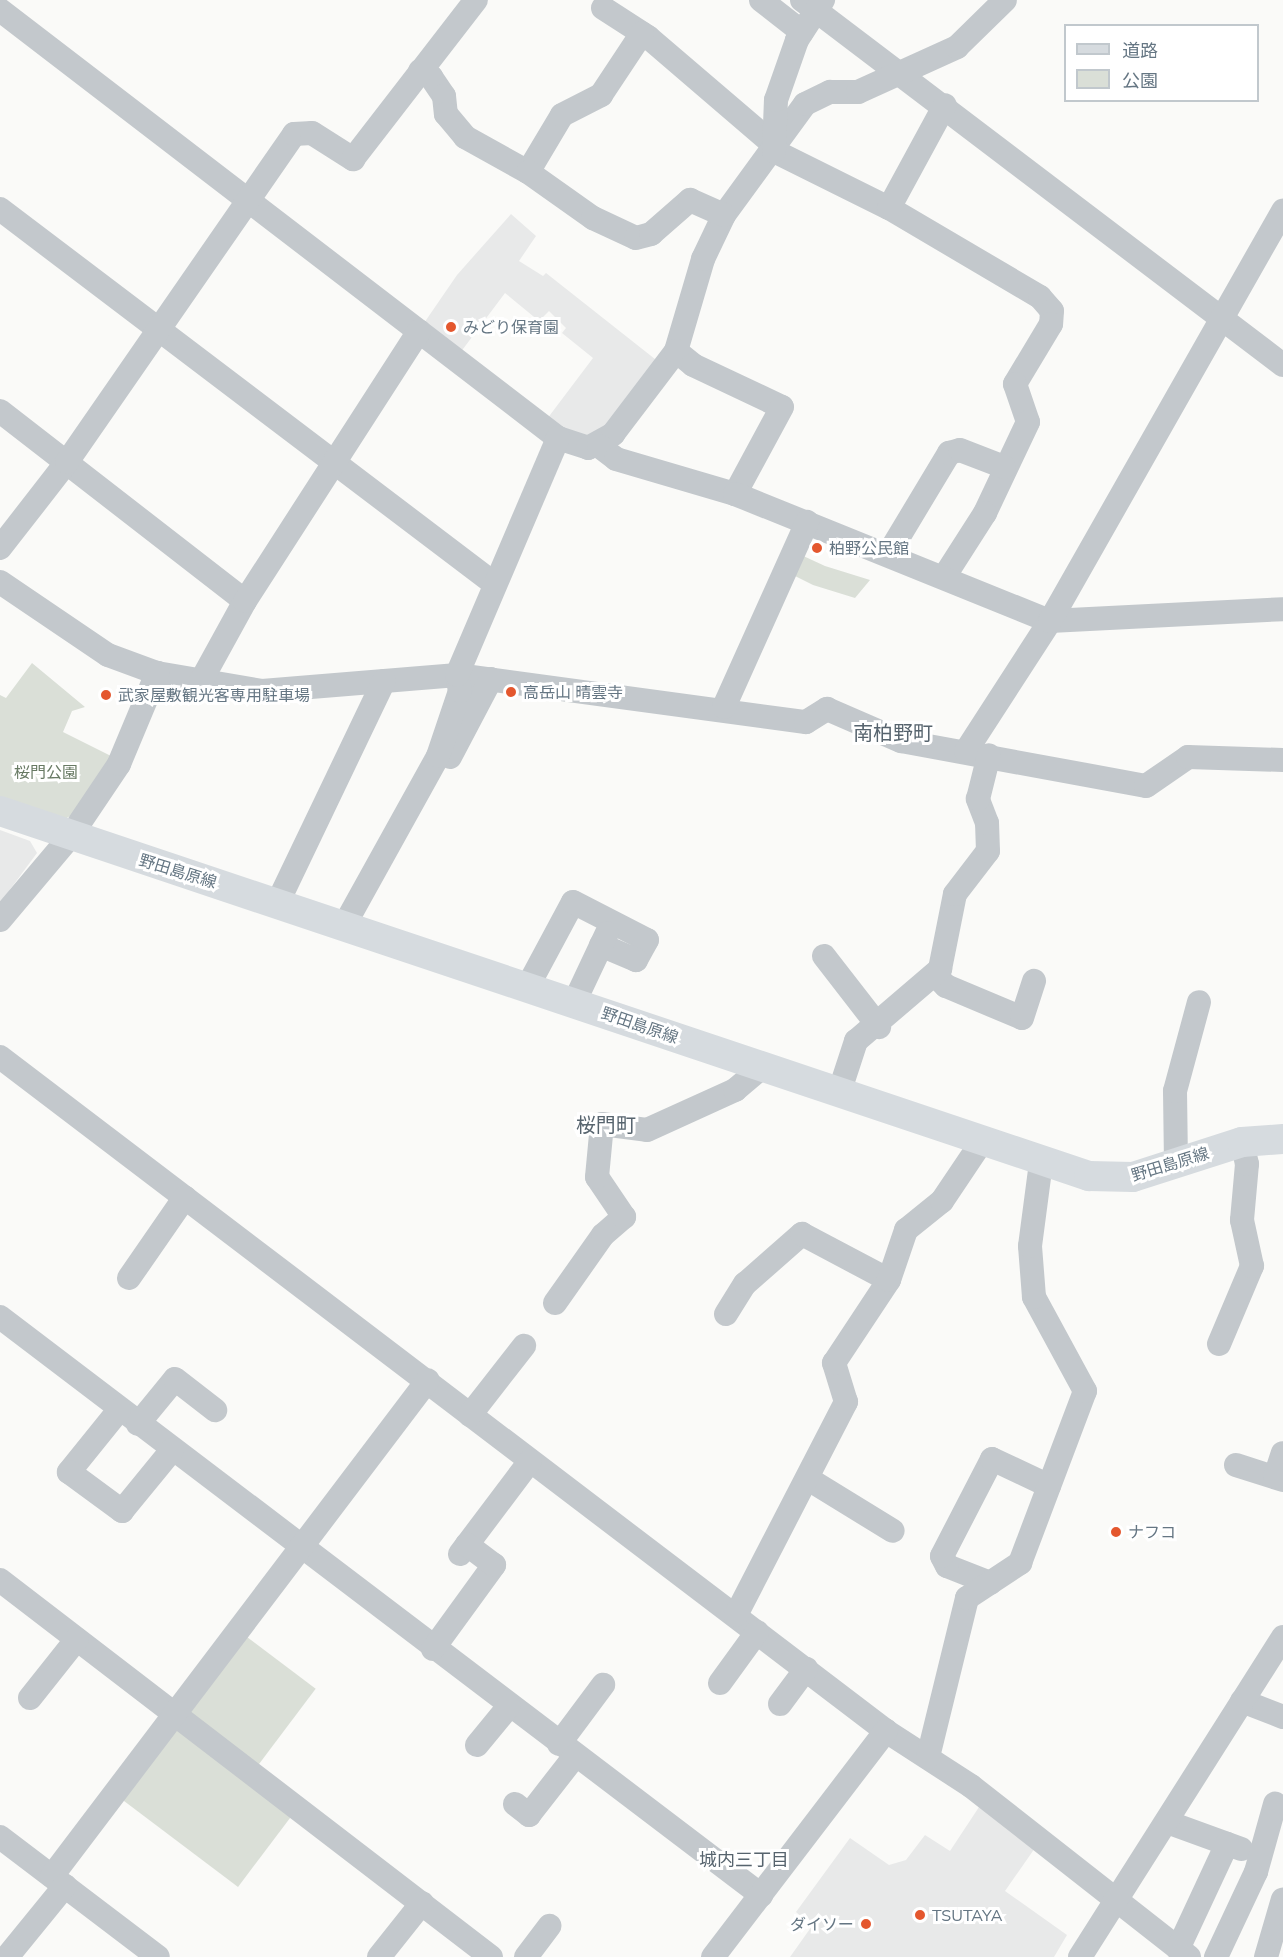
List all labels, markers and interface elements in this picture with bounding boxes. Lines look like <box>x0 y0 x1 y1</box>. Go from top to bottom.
legend <box>1064 24 1259 102</box>
text: 道路 <box>1122 39 1158 62</box>
text: 公園 <box>1122 69 1158 92</box>
place label: みどり保育園 <box>463 317 559 337</box>
marker: みどり保育園 <box>444 320 458 334</box>
place label: 柏野公民館 <box>829 538 909 558</box>
marker: 柏野公民館 <box>810 541 824 555</box>
place label: 高岳山 晴雲寺 <box>523 682 623 702</box>
place label: 武家屋敷観光客専用駐車場 <box>118 685 310 705</box>
marker: 高岳山 晴雲寺 <box>504 685 518 699</box>
marker: 武家屋敷観光客専用駐車場 <box>99 688 113 702</box>
district label: 南柏野町 <box>853 720 933 744</box>
park label: 桜門公園 <box>14 762 78 782</box>
street label: 野田島原線 <box>137 850 219 892</box>
street label: 野田島原線 <box>599 1003 681 1047</box>
district label: 桜門町 <box>576 1112 636 1136</box>
street label: 野田島原線 <box>1129 1143 1211 1185</box>
place label: ナフコ <box>1128 1522 1176 1542</box>
marker: ナフコ <box>1109 1525 1123 1539</box>
district label: 城内三丁目 <box>699 1849 789 1871</box>
place label: TSUTAYA <box>932 1905 1003 1925</box>
marker: TSUTAYA <box>913 1908 927 1922</box>
place label: ダイソー <box>790 1914 854 1934</box>
marker: ダイソー <box>859 1917 873 1931</box>

